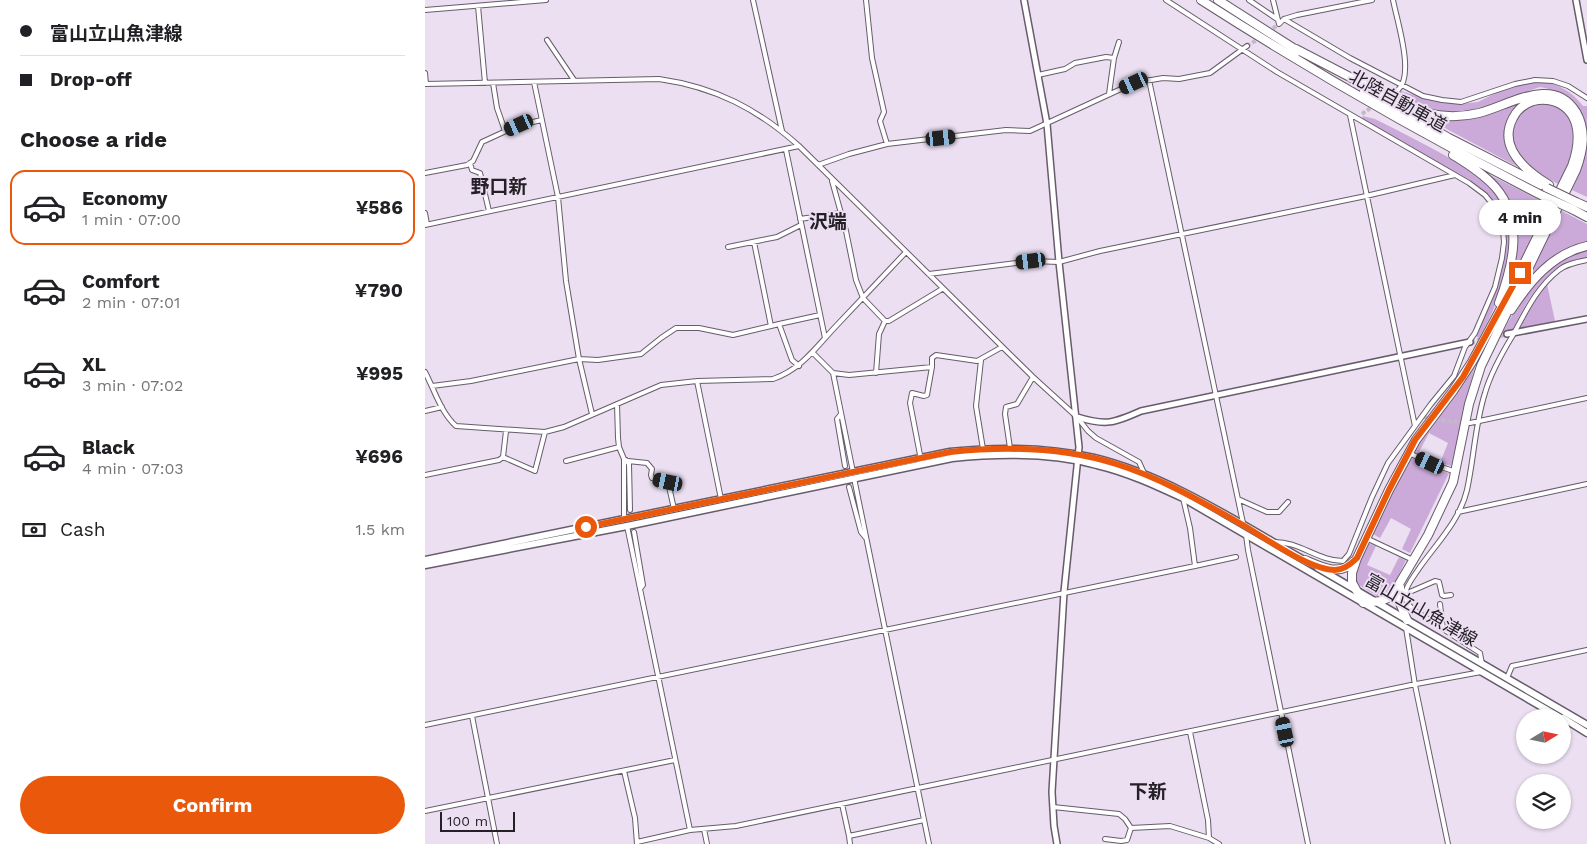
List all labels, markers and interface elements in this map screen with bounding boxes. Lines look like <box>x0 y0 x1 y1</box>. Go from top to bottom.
text: 富山立山魚津線 <box>50 22 183 45</box>
street label: 北陸自動車道 <box>1346 65 1451 136</box>
text: Drop-off <box>50 68 132 91</box>
car <box>1117 70 1150 96</box>
car <box>502 112 535 138</box>
text: Choose a ride <box>20 127 167 152</box>
car <box>925 129 956 147</box>
district label: 野口新 <box>470 175 528 198</box>
icon: car <box>22 185 67 230</box>
text: Economy <box>82 187 167 210</box>
text: ¥586 <box>356 196 403 219</box>
callout: 4 min <box>1479 200 1561 236</box>
text: 4 min <box>1498 208 1542 227</box>
text: 1 min · 07:00 <box>82 210 181 229</box>
district label: 沢端 <box>809 210 847 233</box>
car <box>1015 252 1046 270</box>
route end <box>1509 262 1531 284</box>
icon: car <box>22 268 67 313</box>
text: Comfort <box>82 270 160 293</box>
text: ¥790 <box>355 279 403 302</box>
text: 2 min · 07:01 <box>82 293 180 312</box>
icon: car <box>22 351 67 396</box>
text: XL <box>82 353 106 376</box>
text: ¥995 <box>356 362 403 385</box>
text: 3 min · 07:02 <box>82 376 183 395</box>
icon: car <box>22 434 67 479</box>
text: Black <box>82 436 135 459</box>
text: ¥696 <box>355 445 403 468</box>
car <box>1413 450 1446 476</box>
text: 4 min · 07:03 <box>82 459 183 478</box>
car <box>651 472 684 492</box>
icon: cash <box>20 516 48 544</box>
route start <box>575 516 597 538</box>
text: Cash <box>60 518 106 541</box>
text: 1.5 km <box>355 520 405 539</box>
street label: 富山立山魚津線 <box>1361 569 1481 650</box>
north arrow <box>1516 709 1571 764</box>
map controls <box>1516 709 1571 829</box>
car <box>1274 716 1295 748</box>
button: layers <box>1516 774 1571 829</box>
button: Confirm <box>20 776 405 834</box>
district label: 下新 <box>1129 780 1167 803</box>
scale bar <box>440 809 515 832</box>
text: 100 m <box>447 813 488 829</box>

